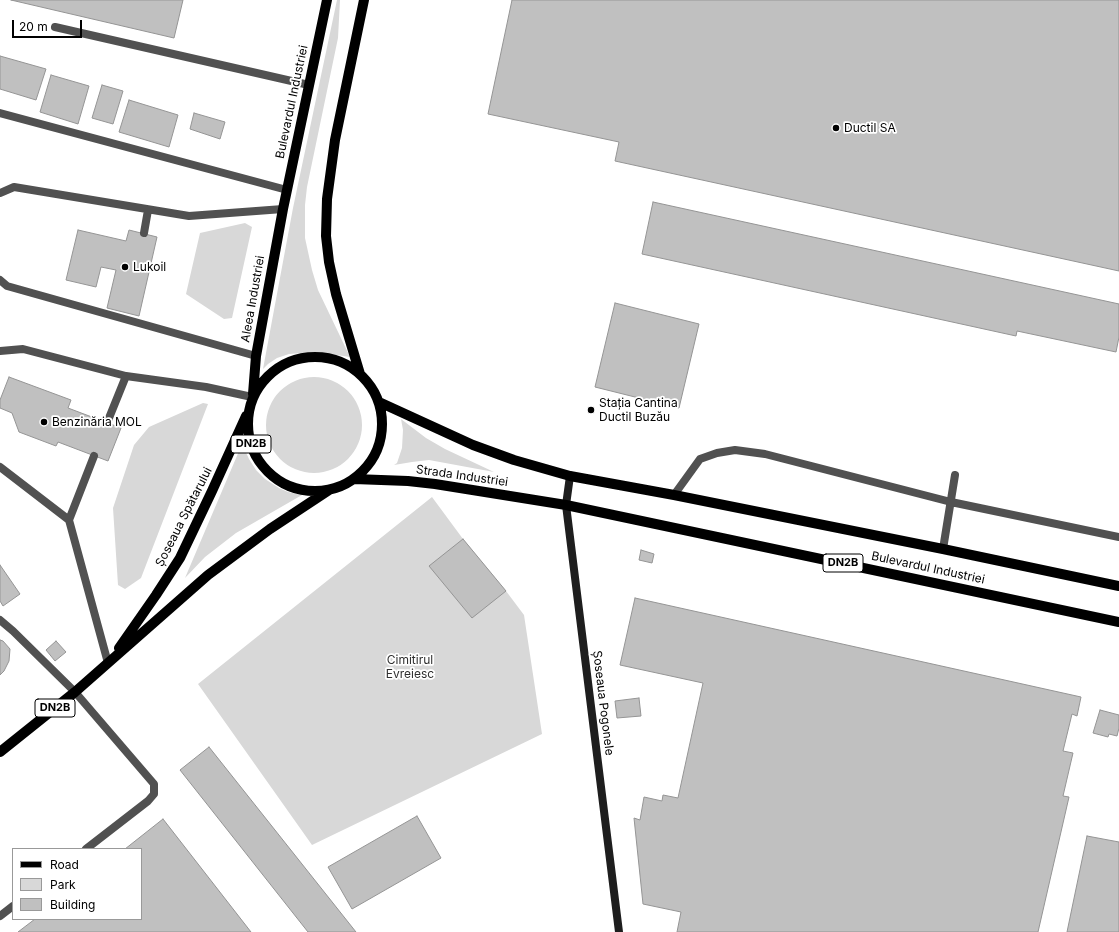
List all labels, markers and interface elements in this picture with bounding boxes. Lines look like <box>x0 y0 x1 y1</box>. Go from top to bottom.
scale bar <box>14 12 84 38</box>
text: 20 m <box>19 19 48 34</box>
street label: Bulevardul Industriei <box>273 44 311 160</box>
place label: Ductil SA <box>844 121 896 135</box>
marker: Ductil SA <box>831 123 841 133</box>
street label: Aleea Industriei <box>238 254 268 344</box>
place label: Lukoil <box>133 260 166 274</box>
marker: Lukoil <box>120 262 130 272</box>
place label: Stația Cantina Ductil Buzău <box>599 396 678 424</box>
marker: Stația Cantina Ductil Buzău <box>586 405 596 415</box>
place label: Benzinăria MOL <box>52 415 142 429</box>
marker: Benzinăria MOL <box>39 417 49 427</box>
road number: DN2B <box>231 435 271 453</box>
street label: Strada Industriei <box>415 462 509 490</box>
street label: Șoseaua Spătarului <box>153 465 215 569</box>
street label: Bulevardul Industriei <box>870 549 986 587</box>
road number: DN2B <box>823 554 863 572</box>
street label: Șoseaua Pogonele <box>589 650 617 756</box>
park label: Cimitirul Evreiesc <box>386 653 434 681</box>
road number: DN2B <box>35 699 75 717</box>
legend <box>12 848 142 920</box>
text: Road <box>50 857 79 872</box>
text: Park <box>50 877 76 892</box>
text: Building <box>50 897 95 912</box>

